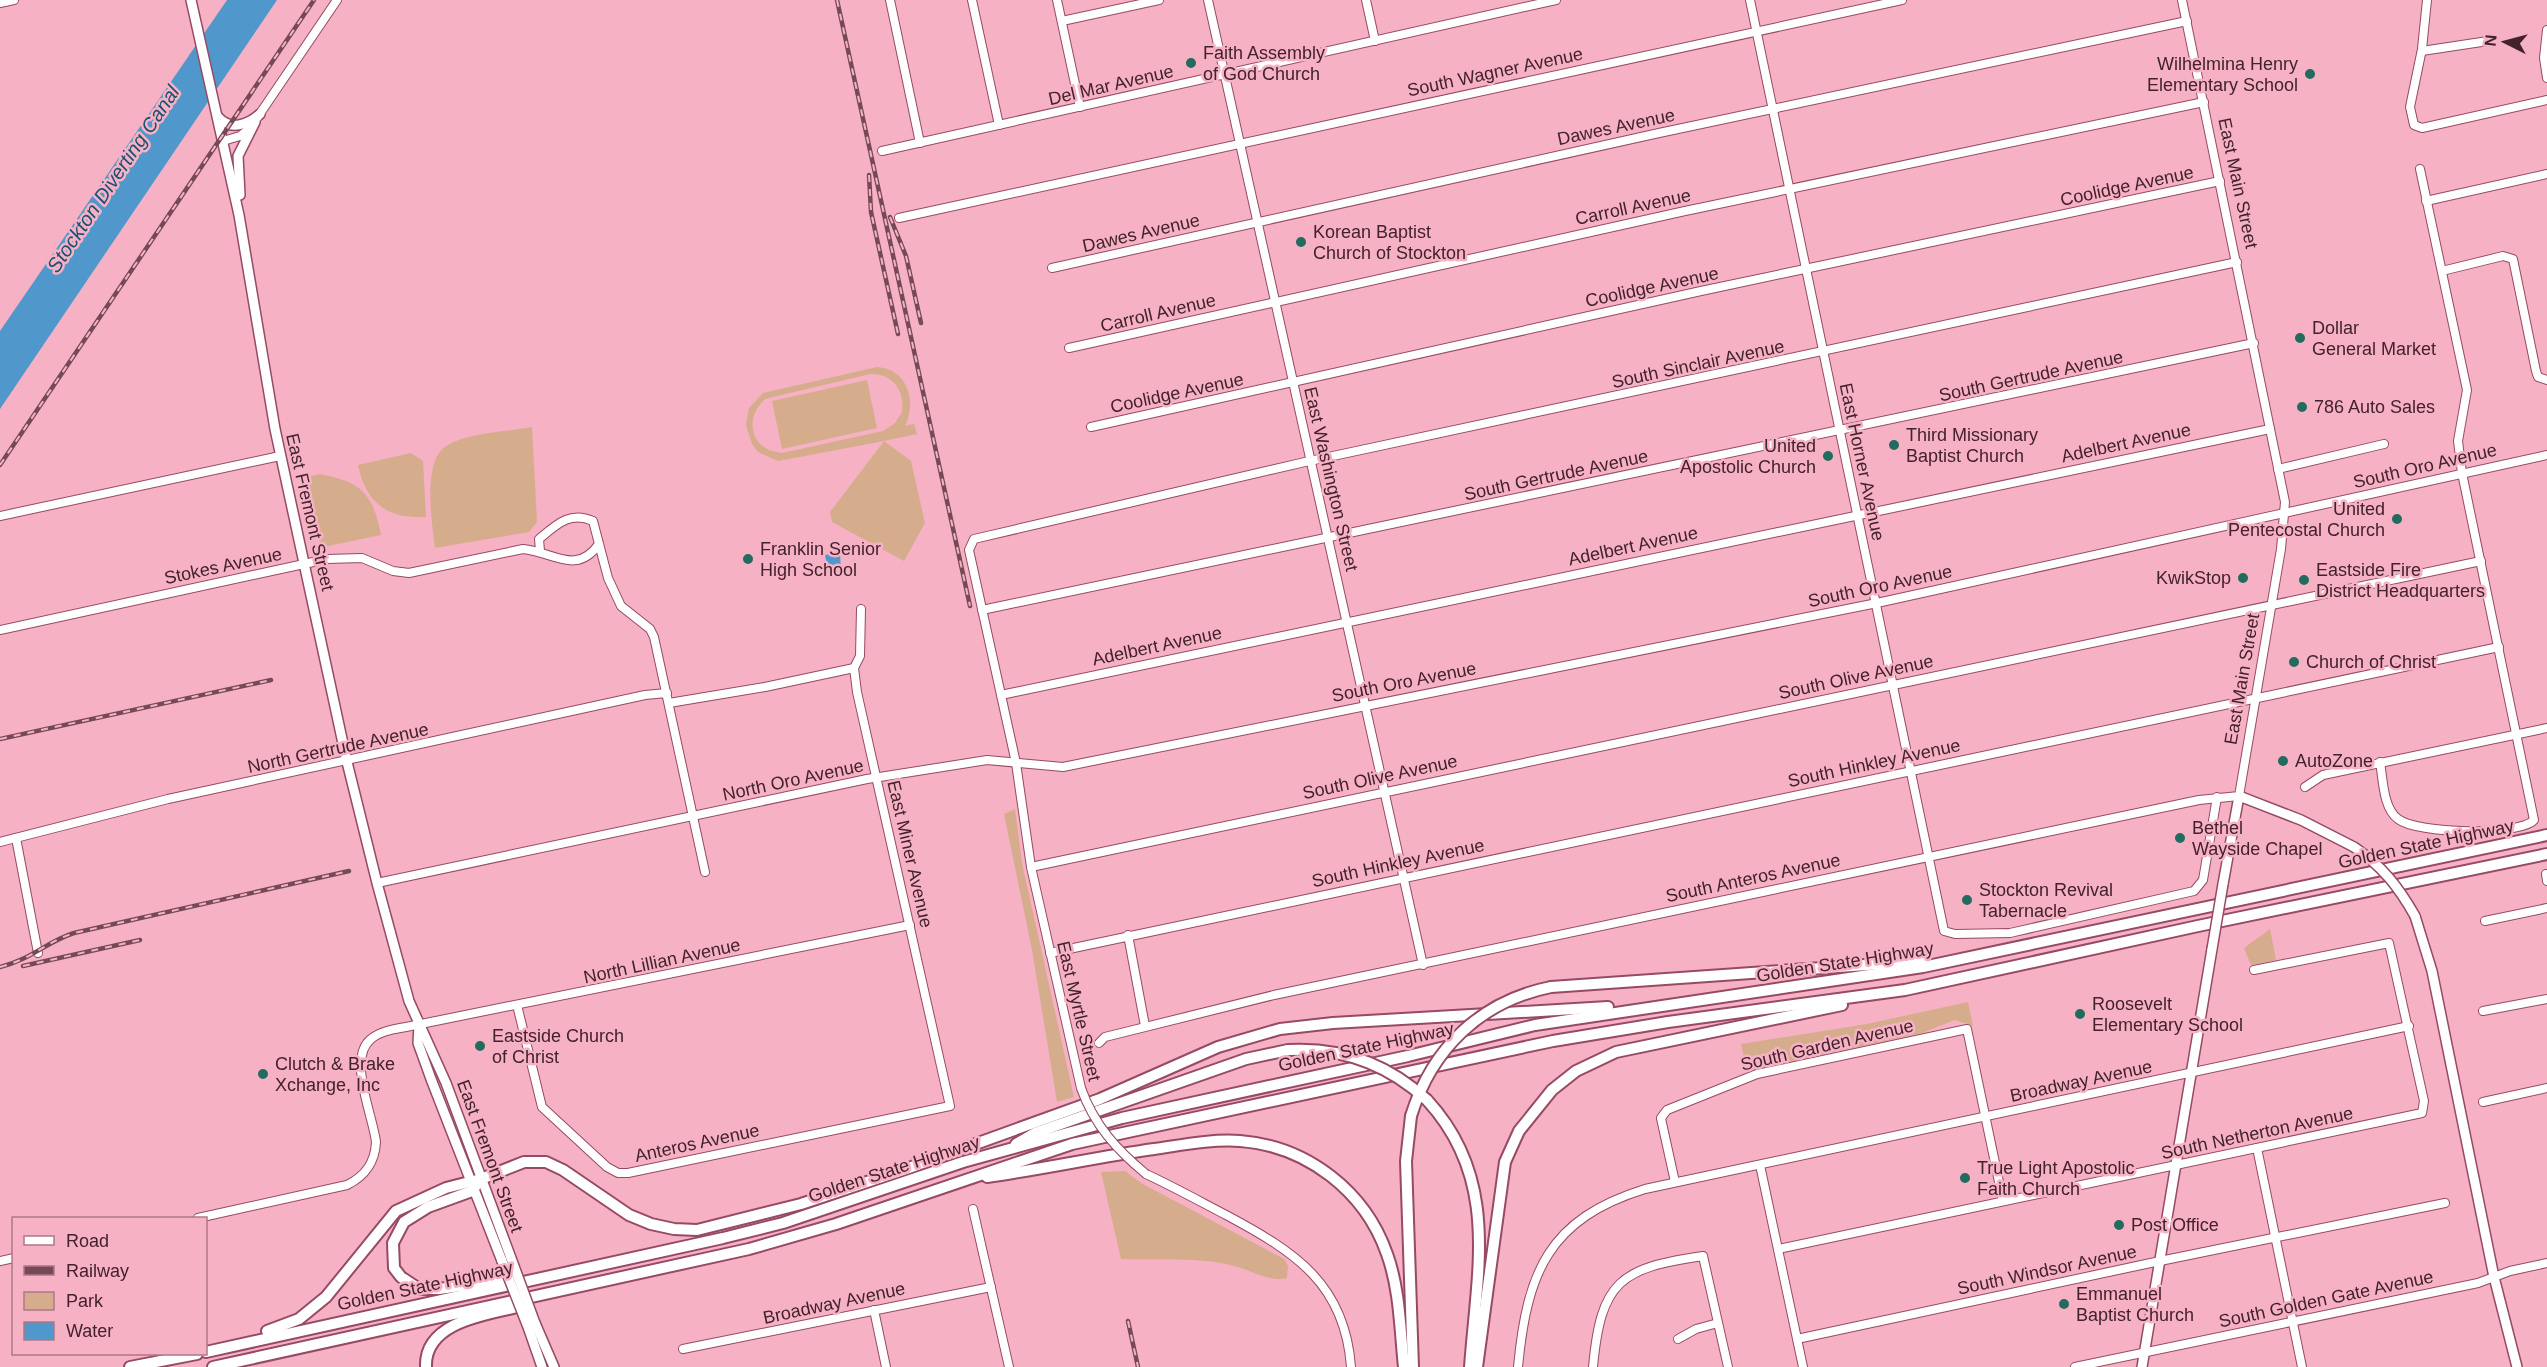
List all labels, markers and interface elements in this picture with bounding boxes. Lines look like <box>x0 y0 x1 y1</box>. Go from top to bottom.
north arrow <box>2475 12 2535 72</box>
text: N <box>2482 34 2500 47</box>
place label: Faith Assembly of God Church <box>1203 43 1325 84</box>
street label: South Wagner Avenue <box>1405 44 1585 100</box>
place label: Wilhelmina Henry Elementary School <box>2147 54 2298 95</box>
marker: Faith Assembly of God Church <box>1184 56 1198 70</box>
street label: Del Mar Avenue <box>1047 61 1175 109</box>
marker: Wilhelmina Henry Elementary School <box>2303 67 2317 81</box>
water label: Stockton Diverting Canal <box>42 81 184 276</box>
street label: Dawes Avenue <box>1555 105 1677 149</box>
street label: East Main Street <box>2214 116 2262 250</box>
street label: Coolidge Avenue <box>2059 162 2195 210</box>
street label: Carroll Avenue <box>1573 185 1693 229</box>
street label: Dawes Avenue <box>1080 210 1202 256</box>
place label: Korean Baptist Church of Stockton <box>1313 222 1466 263</box>
marker: Korean Baptist Church of Stockton <box>1294 235 1308 249</box>
street label: Coolidge Avenue <box>1584 263 1720 311</box>
street label: Carroll Avenue <box>1098 290 1218 336</box>
place label: Dollar General Market <box>2312 318 2436 359</box>
marker: Dollar General Market <box>2293 331 2307 345</box>
street label: South Sinclair Avenue <box>1610 336 1786 392</box>
street label: South Gertrude Avenue <box>1937 347 2125 405</box>
street label: Coolidge Avenue <box>1109 369 1245 417</box>
street label: East Horner Avenue <box>1836 381 1888 543</box>
street label: East Washington Street <box>1300 385 1362 573</box>
place label: 786 Auto Sales <box>2314 397 2435 417</box>
marker: 786 Auto Sales <box>2295 400 2309 414</box>
street label: Adelbert Avenue <box>2059 420 2193 466</box>
place label: Third Missionary Baptist Church <box>1906 425 2038 466</box>
street label: East Fremont Street <box>282 431 338 593</box>
place label: United Apostolic Church <box>1680 436 1816 477</box>
marker: Third Missionary Baptist Church <box>1887 438 1901 452</box>
street label: South Oro Avenue <box>2351 440 2499 492</box>
street label: South Gertrude Avenue <box>1462 446 1650 504</box>
marker: United Apostolic Church <box>1821 449 1835 463</box>
place label: United Pentecostal Church <box>2228 499 2385 540</box>
marker: United Pentecostal Church <box>2390 512 2404 526</box>
street label: Adelbert Avenue <box>1566 523 1700 569</box>
place label: Franklin Senior High School <box>760 539 881 580</box>
street label: Stokes Avenue <box>162 544 284 588</box>
marker: Franklin Senior High School <box>741 552 755 566</box>
place label: Eastside Fire District Headquarters <box>2316 560 2485 601</box>
street label: South Oro Avenue <box>1806 561 1954 611</box>
place label: KwikStop <box>2156 568 2231 588</box>
marker: KwikStop <box>2236 571 2250 585</box>
marker: Eastside Fire District Headquarters <box>2297 573 2311 587</box>
street label: East Main Street <box>2221 612 2263 746</box>
street label: Adelbert Avenue <box>1090 623 1224 669</box>
street label: South Olive Avenue <box>1777 651 1935 703</box>
place label: Church of Christ <box>2306 652 2436 672</box>
marker: Church of Christ <box>2287 655 2301 669</box>
street label: South Oro Avenue <box>1330 658 1478 706</box>
street label: North Gertrude Avenue <box>246 719 430 777</box>
street label: South Hinkley Avenue <box>1786 735 1962 791</box>
street label: South Olive Avenue <box>1301 751 1459 803</box>
place label: AutoZone <box>2295 751 2373 771</box>
marker: AutoZone <box>2276 754 2290 768</box>
street label: North Oro Avenue <box>721 755 865 805</box>
street label: East Miner Avenue <box>883 778 937 930</box>
street label: Golden State Highway <box>2336 816 2516 872</box>
place label: Bethel Wayside Chapel <box>2192 818 2322 859</box>
marker: Bethel Wayside Chapel <box>2173 831 2187 845</box>
street label: South Hinkley Avenue <box>1310 835 1486 891</box>
street label: South Anteros Avenue <box>1664 850 1842 906</box>
place label: Stockton Revival Tabernacle <box>1979 880 2113 921</box>
marker: Stockton Revival Tabernacle <box>1960 893 1974 907</box>
street label: North Lillian Avenue <box>582 935 742 987</box>
street label: Golden State Highway <box>1755 938 1935 986</box>
street label: East Myrtle Street <box>1053 939 1105 1083</box>
place label: Roosevelt Elementary School <box>2092 994 2243 1035</box>
marker: Roosevelt Elementary School <box>2073 1007 2087 1021</box>
street label: South Garden Avenue <box>1739 1015 1915 1075</box>
street label: Golden State Highway <box>1276 1019 1456 1075</box>
place label: Eastside Church of Christ <box>492 1026 624 1067</box>
marker: Eastside Church of Christ <box>473 1039 487 1053</box>
place label: Clutch & Brake Xchange, Inc <box>275 1054 395 1095</box>
street label: Broadway Avenue <box>2008 1056 2154 1106</box>
marker: Clutch & Brake Xchange, Inc <box>256 1067 270 1081</box>
street label: East Fremont Street <box>453 1077 527 1235</box>
street label: South Netherton Avenue <box>2159 1103 2355 1163</box>
street label: Anteros Avenue <box>633 1120 761 1166</box>
street label: Golden State Highway <box>806 1132 982 1206</box>
place label: True Light Apostolic Faith Church <box>1977 1158 2134 1199</box>
marker: True Light Apostolic Faith Church <box>1958 1171 1972 1185</box>
place label: Post Office <box>2131 1215 2219 1235</box>
legend <box>12 1217 207 1355</box>
marker: Post Office <box>2112 1218 2126 1232</box>
text: Road <box>66 1231 109 1251</box>
street label: South Windsor Avenue <box>1956 1241 2138 1299</box>
street label: Golden State Highway <box>335 1258 515 1314</box>
text: Railway <box>66 1261 129 1281</box>
street label: South Golden Gate Avenue <box>2217 1266 2435 1332</box>
street label: Broadway Avenue <box>761 1278 907 1328</box>
place label: Emmanuel Baptist Church <box>2076 1284 2194 1325</box>
text: Park <box>66 1291 104 1311</box>
marker: Emmanuel Baptist Church <box>2057 1297 2071 1311</box>
text: Water <box>66 1321 113 1341</box>

